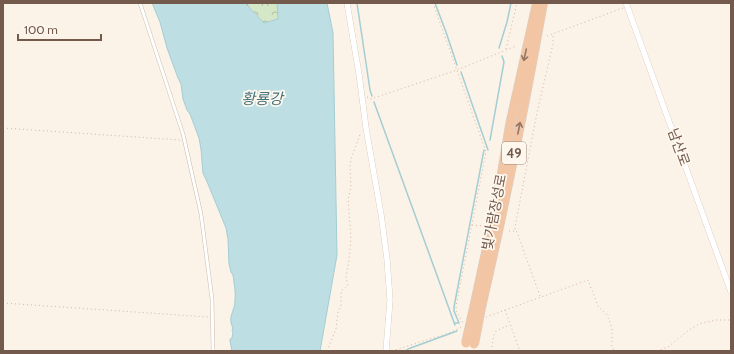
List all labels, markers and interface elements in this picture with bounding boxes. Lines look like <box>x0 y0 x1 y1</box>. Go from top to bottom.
scale bar <box>18 16 101 42</box>
text: 100 m <box>24 22 58 37</box>
one-way arrow <box>521 48 529 61</box>
water label: 황룡강 <box>241 90 285 108</box>
one-way arrow <box>515 122 523 135</box>
street label: 남산로 <box>664 126 694 168</box>
road number: 49 <box>502 142 526 164</box>
street label: 빛가람장성로 <box>478 172 510 252</box>

